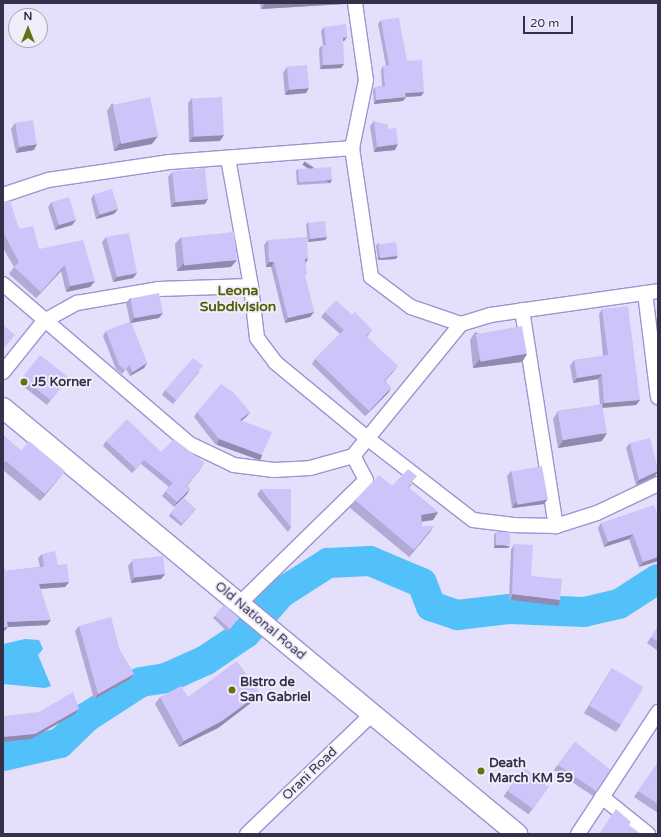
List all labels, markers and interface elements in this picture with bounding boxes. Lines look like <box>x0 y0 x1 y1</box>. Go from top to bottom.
north arrow <box>8 8 48 48</box>
scale bar <box>525 8 575 34</box>
text: N <box>24 10 32 23</box>
text: 20 m <box>530 16 559 30</box>
district label: Leona Subdivision <box>200 283 276 316</box>
place label: J5 Korner <box>32 374 91 390</box>
marker: J5 Korner <box>19 377 29 387</box>
street label: Old National Road <box>212 579 308 663</box>
place label: Bistro de San Gabriel <box>240 675 311 706</box>
marker: Bistro de San Gabriel <box>227 685 237 695</box>
street label: Orani Road <box>279 744 341 804</box>
place label: Death March KM 59 <box>489 756 573 787</box>
marker: Death March KM 59 <box>476 766 486 776</box>

